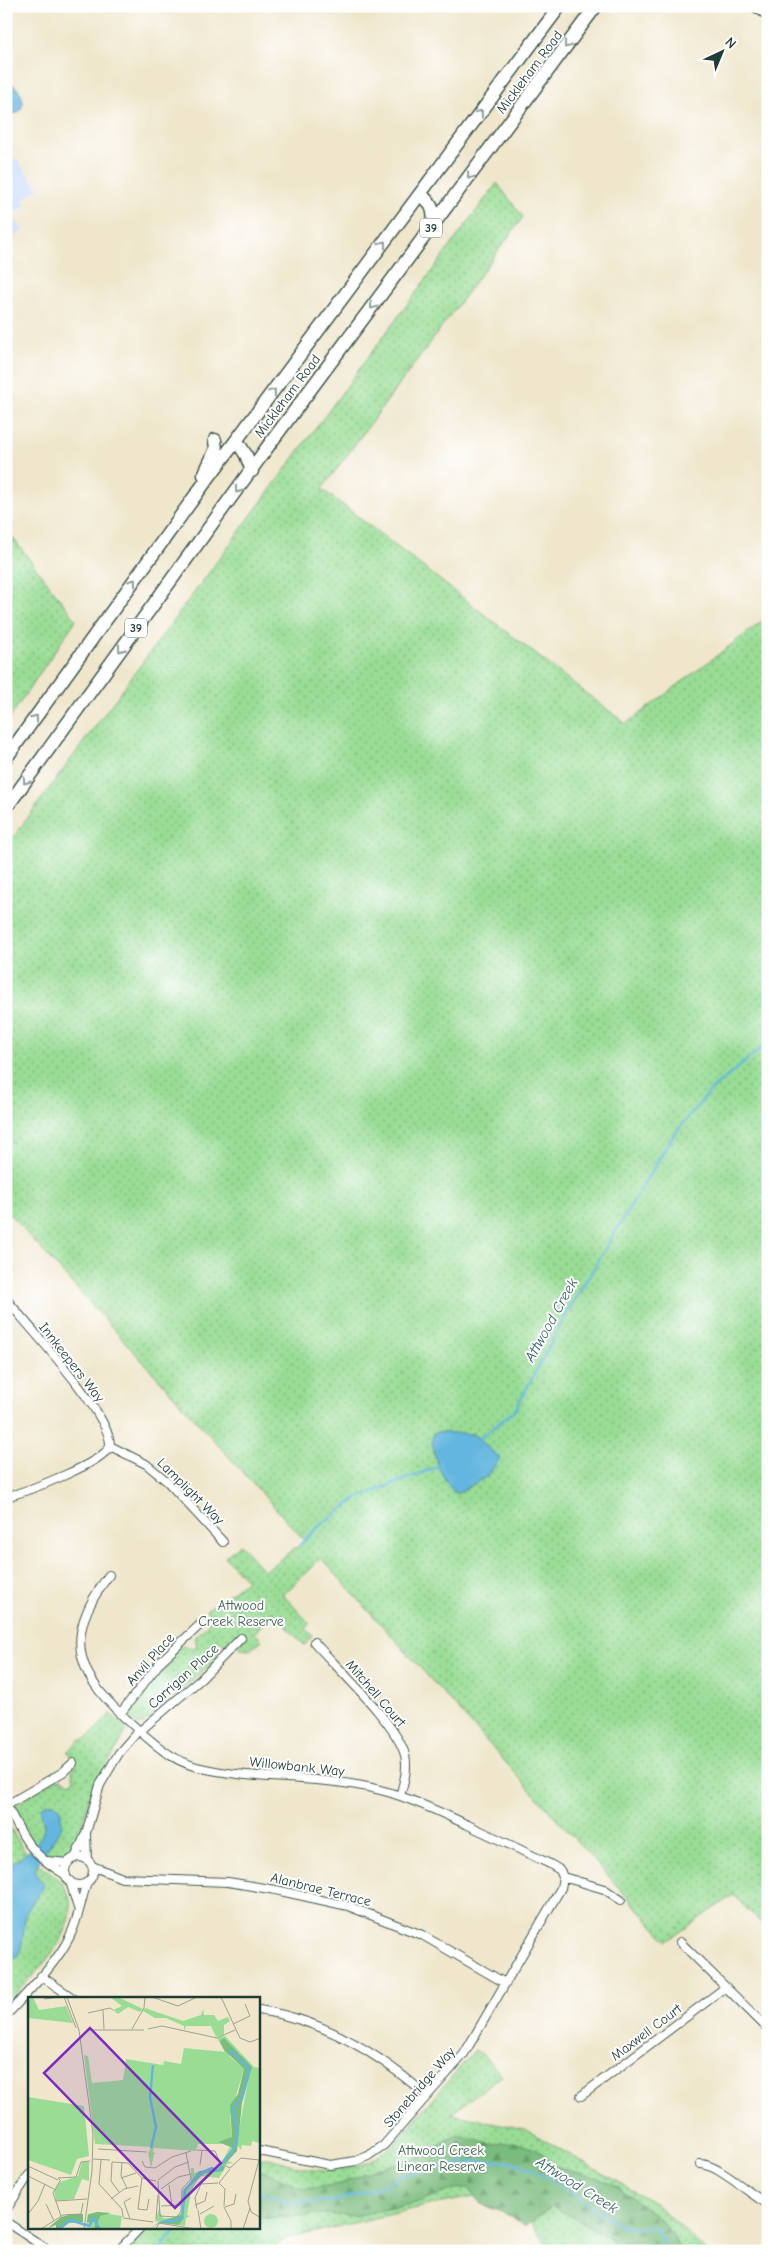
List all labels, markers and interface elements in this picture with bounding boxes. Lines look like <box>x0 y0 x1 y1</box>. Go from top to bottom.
street label: Mickleham Road <box>493 27 566 117</box>
north arrow <box>696 28 746 78</box>
text: N <box>721 34 740 52</box>
one-way arrow <box>564 39 573 49</box>
one-way arrow <box>474 109 483 119</box>
one-way arrow <box>468 170 476 179</box>
road number: 39 <box>420 218 442 238</box>
one-way arrow <box>378 241 386 250</box>
one-way arrow <box>370 300 379 310</box>
street label: Mickleham Road <box>251 351 324 441</box>
one-way arrow <box>267 388 276 398</box>
one-way arrow <box>235 484 244 494</box>
one-way arrow <box>127 578 136 588</box>
road number: 39 <box>125 618 147 638</box>
one-way arrow <box>118 643 127 653</box>
one-way arrow <box>29 714 38 724</box>
one-way arrow <box>23 775 32 784</box>
water label: Attwood Creek <box>520 1274 582 1366</box>
street label: Innkeepers Way <box>35 1319 109 1406</box>
street label: Lamplight Way <box>154 1454 228 1529</box>
park label: Attwood Creek Reserve <box>198 1597 284 1630</box>
street label: Anvil Place <box>122 1630 178 1689</box>
street label: Corrigan Place <box>144 1640 222 1713</box>
street label: Mitchell Court <box>342 1656 410 1731</box>
street label: Willowbank Way <box>248 1753 346 1780</box>
street label: Alanbrae Terrace <box>269 1869 373 1910</box>
inset map <box>28 1997 260 2230</box>
street label: Maxwell Court <box>608 2000 686 2065</box>
street label: Stonebridge Way <box>380 2043 459 2131</box>
park label: Attwood Creek Linear Reserve <box>397 2142 485 2175</box>
water label: Attwood Creek <box>532 2152 622 2218</box>

